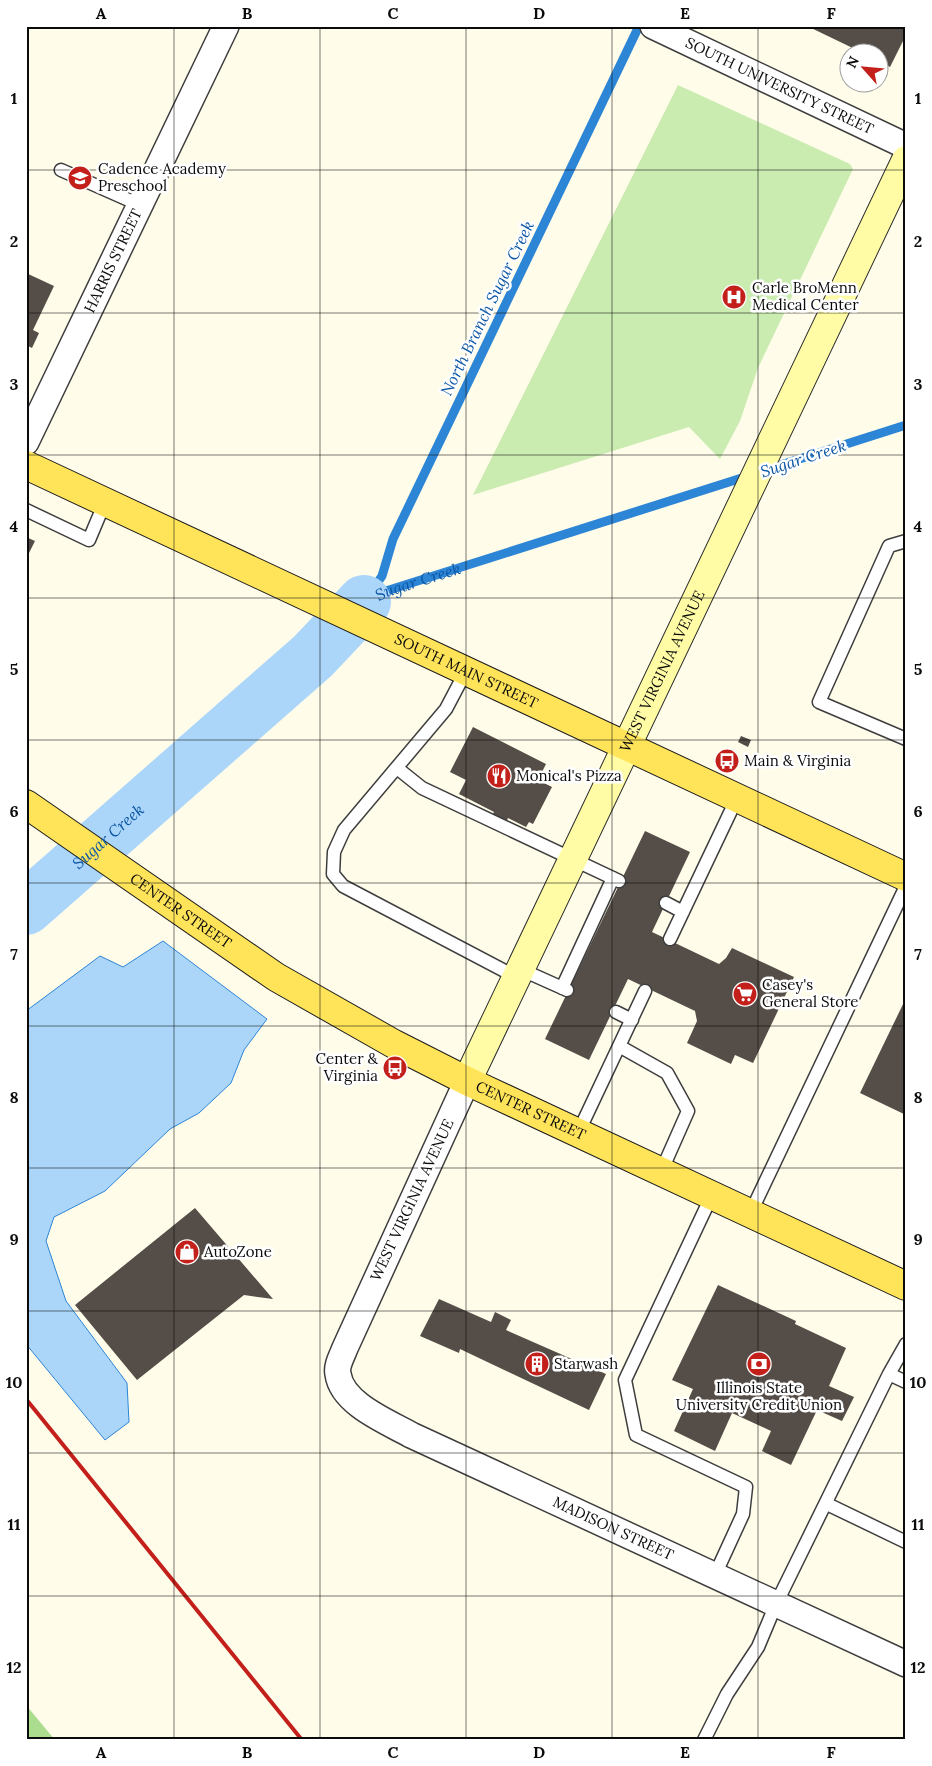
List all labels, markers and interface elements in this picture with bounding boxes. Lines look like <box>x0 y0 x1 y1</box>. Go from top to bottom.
text: A <box>96 3 107 23</box>
text: B <box>242 3 253 23</box>
text: C <box>387 3 399 23</box>
text: D <box>533 3 545 23</box>
text: E <box>680 3 690 23</box>
text: F <box>826 3 836 23</box>
street label: SOUTH UNIVERSITY STREET <box>682 34 876 138</box>
north arrow <box>840 42 890 92</box>
text: 1 <box>11 88 17 108</box>
text: 1 <box>915 88 921 108</box>
place label: Cadence Academy Preschool <box>98 159 226 195</box>
school or university icon: Cadence Academy Preschool <box>67 165 93 191</box>
street label: HARRIS STREET <box>80 205 146 316</box>
water label: North Branch Sugar Creek <box>436 217 538 399</box>
text: 2 <box>10 231 18 251</box>
text: 2 <box>914 231 922 251</box>
place label: Carle BroMenn Medical Center <box>752 278 859 314</box>
hospital icon: Carle BroMenn Medical Center <box>721 284 747 310</box>
text: 3 <box>10 374 19 394</box>
text: 3 <box>914 374 923 394</box>
water label: Sugar Creek <box>758 435 848 481</box>
text: 4 <box>10 516 19 536</box>
text: 4 <box>914 516 923 536</box>
water label: Sugar Creek <box>372 558 463 605</box>
street label: WEST VIRGINIA AVENUE <box>615 587 709 755</box>
street label: SOUTH MAIN STREET <box>392 629 542 713</box>
text: 5 <box>10 659 19 679</box>
text: 5 <box>914 659 923 679</box>
bus stop icon: Main & Virginia <box>714 748 740 774</box>
place label: Main & Virginia <box>744 751 852 770</box>
restaurant icon: Monical's Pizza <box>486 763 512 789</box>
place label: Monical's Pizza <box>516 766 622 785</box>
water label: Sugar Creek <box>68 799 148 873</box>
text: 6 <box>9 801 19 821</box>
text: 6 <box>913 801 923 821</box>
street label: CENTER STREET <box>126 869 236 953</box>
text: 7 <box>10 944 18 964</box>
text: 7 <box>914 944 922 964</box>
place label: Casey's General Store <box>762 975 858 1011</box>
supermarket icon: Casey's General Store <box>732 981 758 1007</box>
place label: Center & Virginia <box>316 1049 379 1085</box>
bus stop icon: Center & Virginia <box>382 1055 408 1081</box>
street label: CENTER STREET <box>473 1076 590 1144</box>
text: 8 <box>9 1087 19 1107</box>
text: 8 <box>913 1087 923 1107</box>
street label: WEST VIRGINIA AVENUE <box>366 1116 458 1284</box>
text: 9 <box>9 1229 19 1249</box>
text: 9 <box>913 1229 923 1249</box>
shop icon: AutoZone <box>174 1239 200 1265</box>
place label: AutoZone <box>203 1242 272 1261</box>
building icon: Starwash <box>524 1351 550 1377</box>
bank icon: Illinois State University Credit Union <box>746 1351 772 1377</box>
place label: Starwash <box>554 1354 618 1373</box>
text: 10 <box>6 1372 22 1392</box>
text: 10 <box>910 1372 926 1392</box>
place label: Illinois State University Credit Union <box>676 1378 842 1414</box>
street label: MADISON STREET <box>550 1492 677 1564</box>
text: 11 <box>8 1514 21 1534</box>
text: 11 <box>912 1514 925 1534</box>
text: 12 <box>6 1657 22 1677</box>
text: 12 <box>910 1657 926 1677</box>
text: A <box>96 1742 107 1762</box>
text: B <box>242 1742 253 1762</box>
text: C <box>387 1742 399 1762</box>
text: D <box>533 1742 545 1762</box>
text: E <box>680 1742 690 1762</box>
text: F <box>826 1742 836 1762</box>

